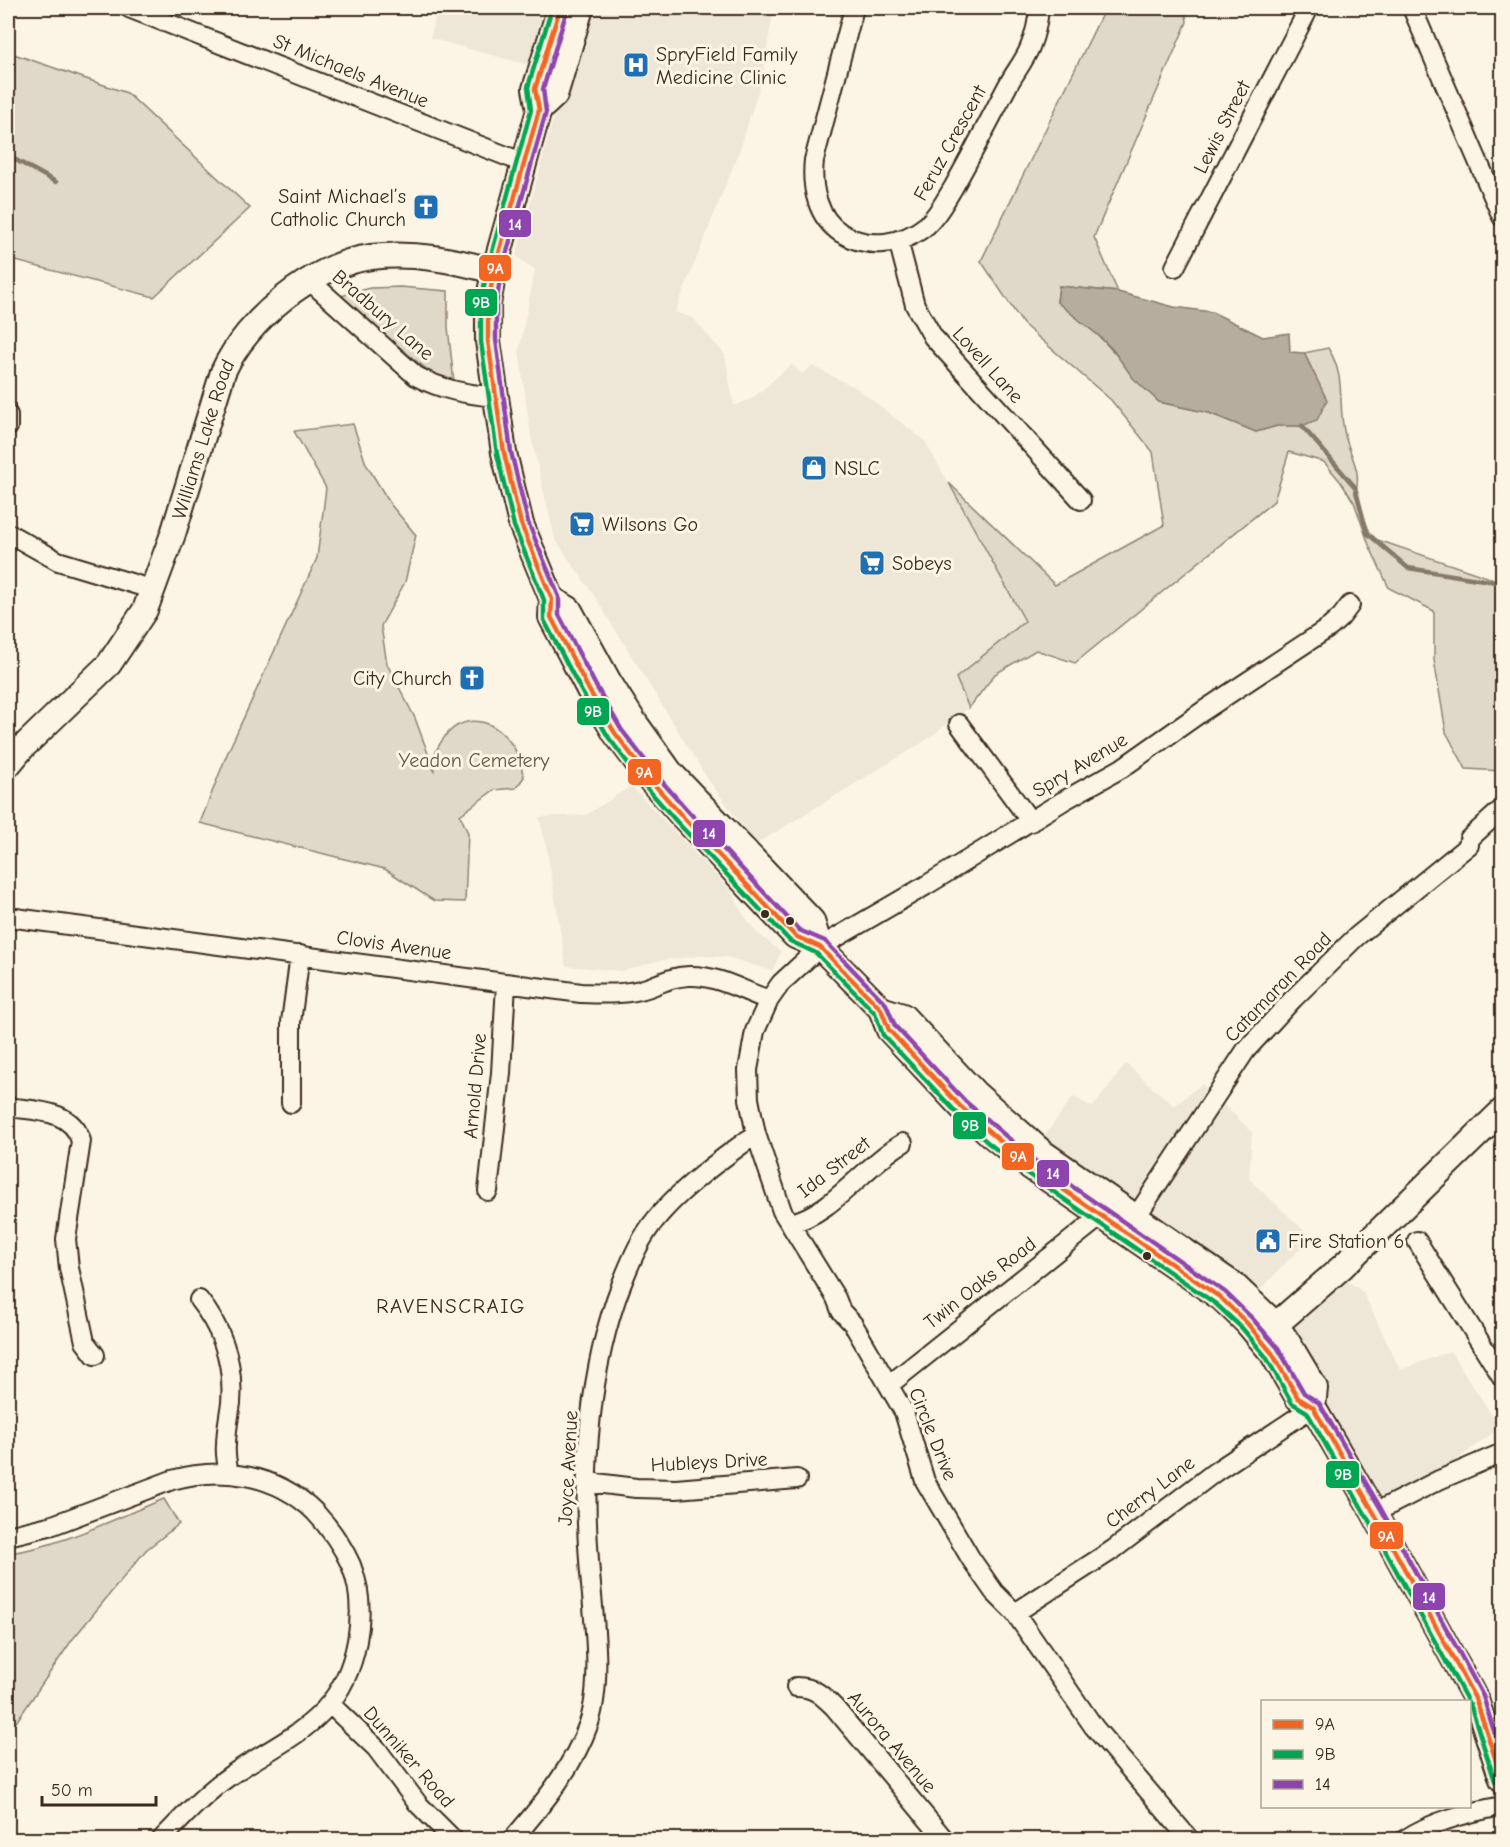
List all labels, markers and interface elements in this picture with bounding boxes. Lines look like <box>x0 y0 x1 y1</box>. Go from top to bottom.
street label: St Michaels Avenue <box>270 29 432 113</box>
place label: SpryField Family Medicine Clinic <box>656 43 797 89</box>
hospital icon: SpryField Family Medicine Clinic <box>621 50 651 80</box>
street label: Lewis Street <box>1189 76 1256 177</box>
street label: Feruz Crescent <box>909 80 992 205</box>
place label: Saint Michael’s Catholic Church <box>270 185 406 231</box>
church icon: Saint Michael’s Catholic Church <box>411 192 441 222</box>
line badge: 14 <box>498 209 532 238</box>
text: 14 <box>508 216 522 234</box>
line badge: 9A <box>478 254 512 282</box>
text: 9A <box>486 260 504 278</box>
street label: Bradbury Lane <box>328 265 438 365</box>
line badge: 9B <box>464 288 498 317</box>
text: 9B <box>472 294 490 312</box>
street label: Lovell Lane <box>948 322 1028 408</box>
street label: Williams Lake Road <box>167 355 239 522</box>
shop icon: NSLC <box>799 453 829 483</box>
place label: NSLC <box>834 457 880 480</box>
supermarket icon: Wilsons Go <box>567 509 597 539</box>
place label: Wilsons Go <box>602 513 698 536</box>
supermarket icon: Sobeys <box>857 548 887 578</box>
place label: Sobeys <box>892 552 952 575</box>
church icon: City Church <box>457 663 487 693</box>
place label: City Church <box>353 667 452 690</box>
line badge: 9B <box>576 697 610 726</box>
text: 9B <box>584 703 602 721</box>
street label: Spry Avenue <box>1029 728 1131 802</box>
park label: Yeadon Cemetery <box>399 749 549 772</box>
line badge: 9A <box>627 758 662 786</box>
text: 9A <box>635 764 653 782</box>
line badge: 14 <box>692 819 726 848</box>
text: 14 <box>702 825 716 843</box>
unlabelled marker <box>759 908 771 920</box>
unlabelled marker <box>784 915 796 927</box>
street label: Clovis Avenue <box>335 926 453 964</box>
street label: Catamaran Road <box>1220 927 1336 1047</box>
street label: Arnold Drive <box>459 1032 491 1140</box>
line badge: 9B <box>952 1111 987 1140</box>
text: 9B <box>961 1117 979 1135</box>
street label: Ida Street <box>793 1131 876 1202</box>
line badge: 9A <box>1001 1142 1035 1171</box>
text: 9A <box>1009 1148 1027 1166</box>
line badge: 14 <box>1036 1159 1070 1188</box>
text: 14 <box>1046 1165 1060 1183</box>
public building icon: Fire Station 6 <box>1253 1226 1283 1256</box>
place label: Fire Station 6 <box>1288 1230 1404 1253</box>
street label: Twin Oaks Road <box>919 1232 1041 1334</box>
unlabelled marker <box>1141 1250 1153 1262</box>
district label: RAVENSCRAIG <box>376 1294 526 1318</box>
street label: Circle Drive <box>904 1384 962 1484</box>
street label: Joyce Avenue <box>553 1410 583 1526</box>
street label: Hubleys Drive <box>650 1447 768 1477</box>
street label: Cherry Lane <box>1101 1451 1199 1533</box>
line badge: 9B <box>1325 1460 1360 1489</box>
text: 9B <box>1334 1466 1352 1484</box>
line badge: 9A <box>1369 1521 1404 1550</box>
text: 9A <box>1377 1528 1395 1546</box>
line badge: 14 <box>1412 1582 1446 1611</box>
text: 14 <box>1422 1589 1436 1607</box>
street label: Aurora Avenue <box>843 1687 941 1797</box>
legend <box>1261 1700 1471 1808</box>
street label: Dunniker Road <box>359 1702 459 1812</box>
text: 9A <box>1315 1714 1335 1735</box>
text: 9B <box>1315 1744 1336 1765</box>
scale bar <box>42 1769 156 1807</box>
text: 14 <box>1315 1774 1331 1795</box>
text: 50 m <box>51 1780 93 1801</box>

